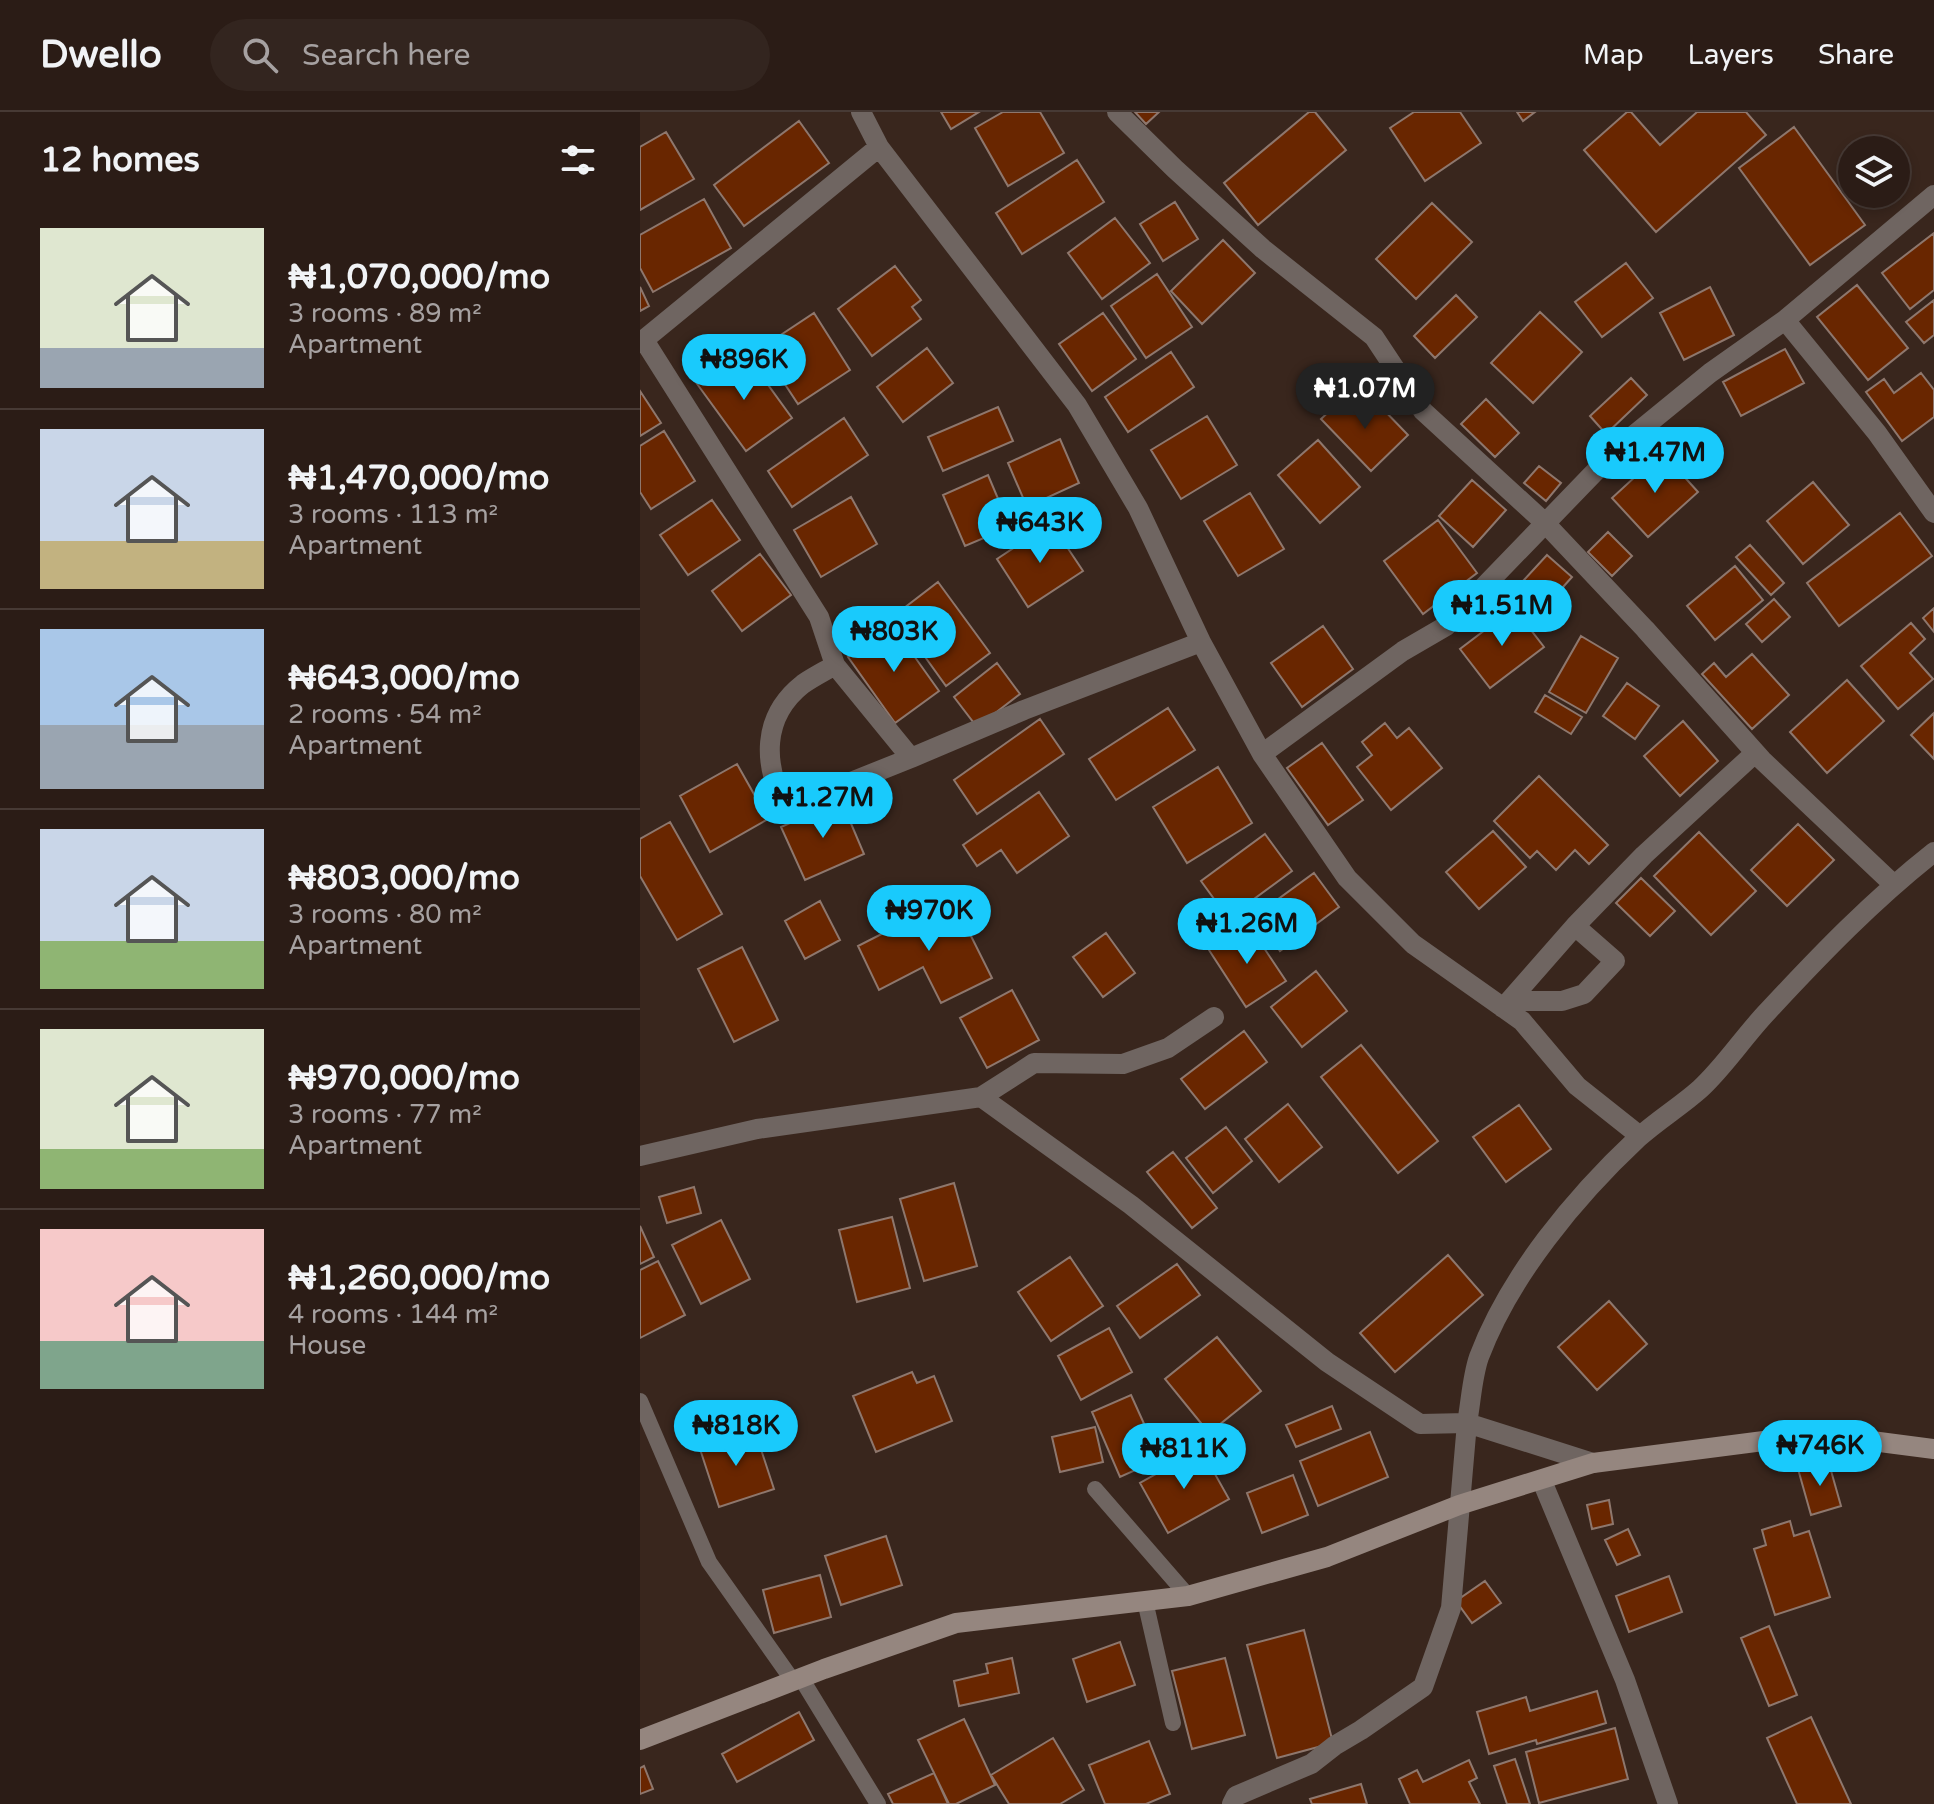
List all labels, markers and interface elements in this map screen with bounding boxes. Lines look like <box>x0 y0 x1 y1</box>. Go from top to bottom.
search box <box>210 19 770 91</box>
text: Dwello <box>40 32 162 78</box>
icon: search <box>238 33 282 77</box>
text: Search here <box>302 37 471 74</box>
text: Map <box>1583 38 1644 72</box>
text: Layers <box>1688 38 1774 72</box>
text: Share <box>1818 38 1894 72</box>
map controls <box>1838 136 1910 208</box>
button: layers <box>1838 136 1910 208</box>
icon: filters <box>556 138 600 182</box>
text: 12 homes <box>40 140 200 181</box>
text: ₦1,070,000/mo <box>288 257 550 298</box>
icon: home <box>104 260 200 356</box>
text: 3 rooms · 89 m² <box>288 298 482 329</box>
text: Apartment <box>288 329 422 360</box>
pin: ₦896K <box>688 334 800 402</box>
text: ₦896K <box>700 344 788 375</box>
pin: ₦1.07M <box>1300 363 1430 431</box>
text: ₦1.07M <box>1314 373 1416 404</box>
pin: ₦1.47M <box>1590 427 1720 495</box>
text: ₦1.47M <box>1604 437 1706 468</box>
text: ₦1,470,000/mo <box>288 458 549 499</box>
icon: home <box>104 461 200 557</box>
pin: ₦643K <box>984 497 1096 565</box>
text: 3 rooms · 113 m² <box>288 499 498 530</box>
text: ₦643K <box>996 507 1084 538</box>
text: Apartment <box>288 530 422 561</box>
pin: ₦1.51M <box>1437 580 1567 648</box>
text: ₦1.51M <box>1451 590 1553 621</box>
pin: ₦803K <box>838 606 950 674</box>
text: ₦803K <box>850 616 938 647</box>
text: ₦643,000/mo <box>288 658 520 699</box>
icon: home <box>104 661 200 757</box>
text: 2 rooms · 54 m² <box>288 699 482 730</box>
text: Apartment <box>288 730 422 761</box>
pin: ₦1.27M <box>758 772 888 840</box>
text: ₦1.27M <box>772 782 874 813</box>
text: ₦803,000/mo <box>288 858 520 899</box>
icon: home <box>104 861 200 957</box>
pin: ₦970K <box>873 885 985 953</box>
text: ₦970K <box>885 895 973 926</box>
pin: ₦1.26M <box>1182 898 1312 966</box>
text: 3 rooms · 80 m² <box>288 899 482 930</box>
text: ₦1.26M <box>1196 908 1298 939</box>
text: Apartment <box>288 930 422 961</box>
text: ₦970,000/mo <box>288 1058 520 1099</box>
icon: home <box>104 1061 200 1157</box>
text: 3 rooms · 77 m² <box>288 1099 482 1130</box>
text: Apartment <box>288 1130 422 1161</box>
text: ₦1,260,000/mo <box>288 1258 550 1299</box>
icon: home <box>104 1261 200 1357</box>
text: 4 rooms · 144 m² <box>288 1299 498 1330</box>
text: House <box>288 1330 366 1361</box>
pin: ₦818K <box>680 1400 792 1468</box>
text: ₦818K <box>692 1410 780 1441</box>
pin: ₦746K <box>1764 1420 1876 1488</box>
pin: ₦811K <box>1128 1423 1240 1491</box>
text: ₦746K <box>1776 1430 1864 1461</box>
text: ₦811K <box>1140 1433 1228 1464</box>

